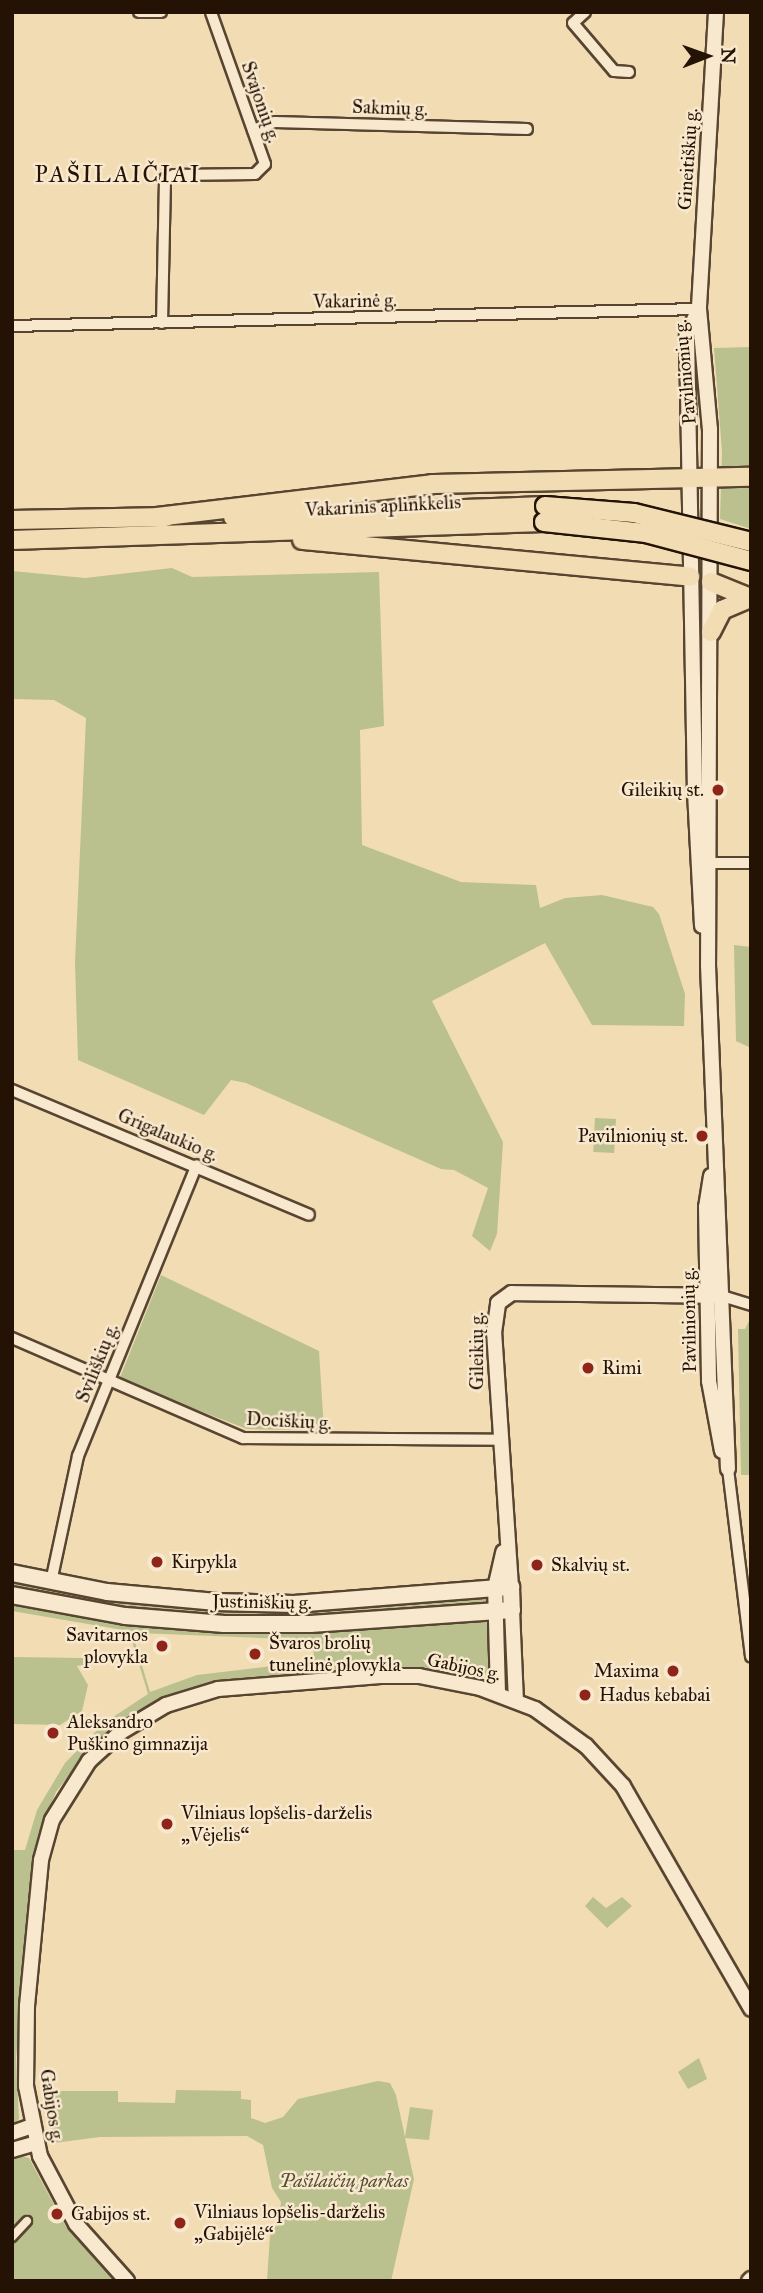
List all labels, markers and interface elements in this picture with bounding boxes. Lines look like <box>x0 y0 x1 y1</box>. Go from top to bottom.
north arrow <box>672 21 742 91</box>
text: N <box>717 47 740 64</box>
street label: Svajonių g. <box>236 58 286 146</box>
street label: Sakmių g. <box>352 95 428 121</box>
street label: Gineitiškių g. <box>673 107 703 211</box>
district label: PAŠILAIČIAI <box>36 160 200 188</box>
street label: Vakarinė g. <box>313 289 397 313</box>
street label: Pavilnionių g. <box>669 318 701 426</box>
street label: Vakarinis aplinkkelis <box>304 491 462 521</box>
place label: Gileikių st. <box>621 779 704 801</box>
marker: Gileikių st. <box>710 782 726 798</box>
street label: Grigalaukio g. <box>114 1104 222 1166</box>
place label: Pavilnionių st. <box>578 1125 688 1147</box>
marker: Pavilnionių st. <box>694 1128 710 1144</box>
street label: Pavilnionių g. <box>677 1267 701 1373</box>
street label: Gileikių g. <box>466 1312 488 1390</box>
street label: Sviliškių g. <box>71 1320 123 1406</box>
place label: Rimi <box>602 1357 642 1379</box>
marker: Rimi <box>580 1360 596 1376</box>
street label: Dociškių g. <box>246 1407 332 1435</box>
place label: Kirpykla <box>171 1551 237 1573</box>
marker: Kirpykla <box>149 1554 165 1570</box>
place label: Skalvių st. <box>551 1554 630 1576</box>
marker: Skalvių st. <box>529 1557 545 1573</box>
street label: Justiniškių g. <box>212 1590 312 1614</box>
place label: Savitarnos plovykla <box>66 1624 148 1668</box>
place label: Švaros brolių tunelinė plovykla <box>269 1632 401 1676</box>
marker: Savitarnos plovykla <box>154 1638 170 1654</box>
marker: Švaros brolių tunelinė plovykla <box>247 1646 263 1662</box>
street label: Gabijos g. <box>425 1648 503 1686</box>
place label: Maxima <box>594 1660 659 1682</box>
marker: Maxima <box>665 1663 681 1679</box>
place label: Hadus kebabai <box>599 1684 710 1706</box>
marker: Hadus kebabai <box>577 1687 593 1703</box>
place label: Aleksandro Puškino gimnazija <box>67 1711 208 1755</box>
marker: Aleksandro Puškino gimnazija <box>45 1725 61 1741</box>
place label: Vilniaus lopšelis-darželis „Vėjelis“ <box>181 1802 372 1846</box>
marker: Vilniaus lopšelis-darželis „Vėjelis“ <box>159 1816 175 1832</box>
street label: Gabijos g. <box>35 2067 69 2145</box>
park label: Pašilaičių parkas <box>280 2170 408 2192</box>
place label: Vilniaus lopšelis-darželis „Gabijėlė“ <box>194 2201 385 2245</box>
place label: Gabijos st. <box>71 2203 150 2225</box>
marker: Gabijos st. <box>49 2206 65 2222</box>
marker: Vilniaus lopšelis-darželis „Gabijėlė“ <box>172 2215 188 2231</box>

